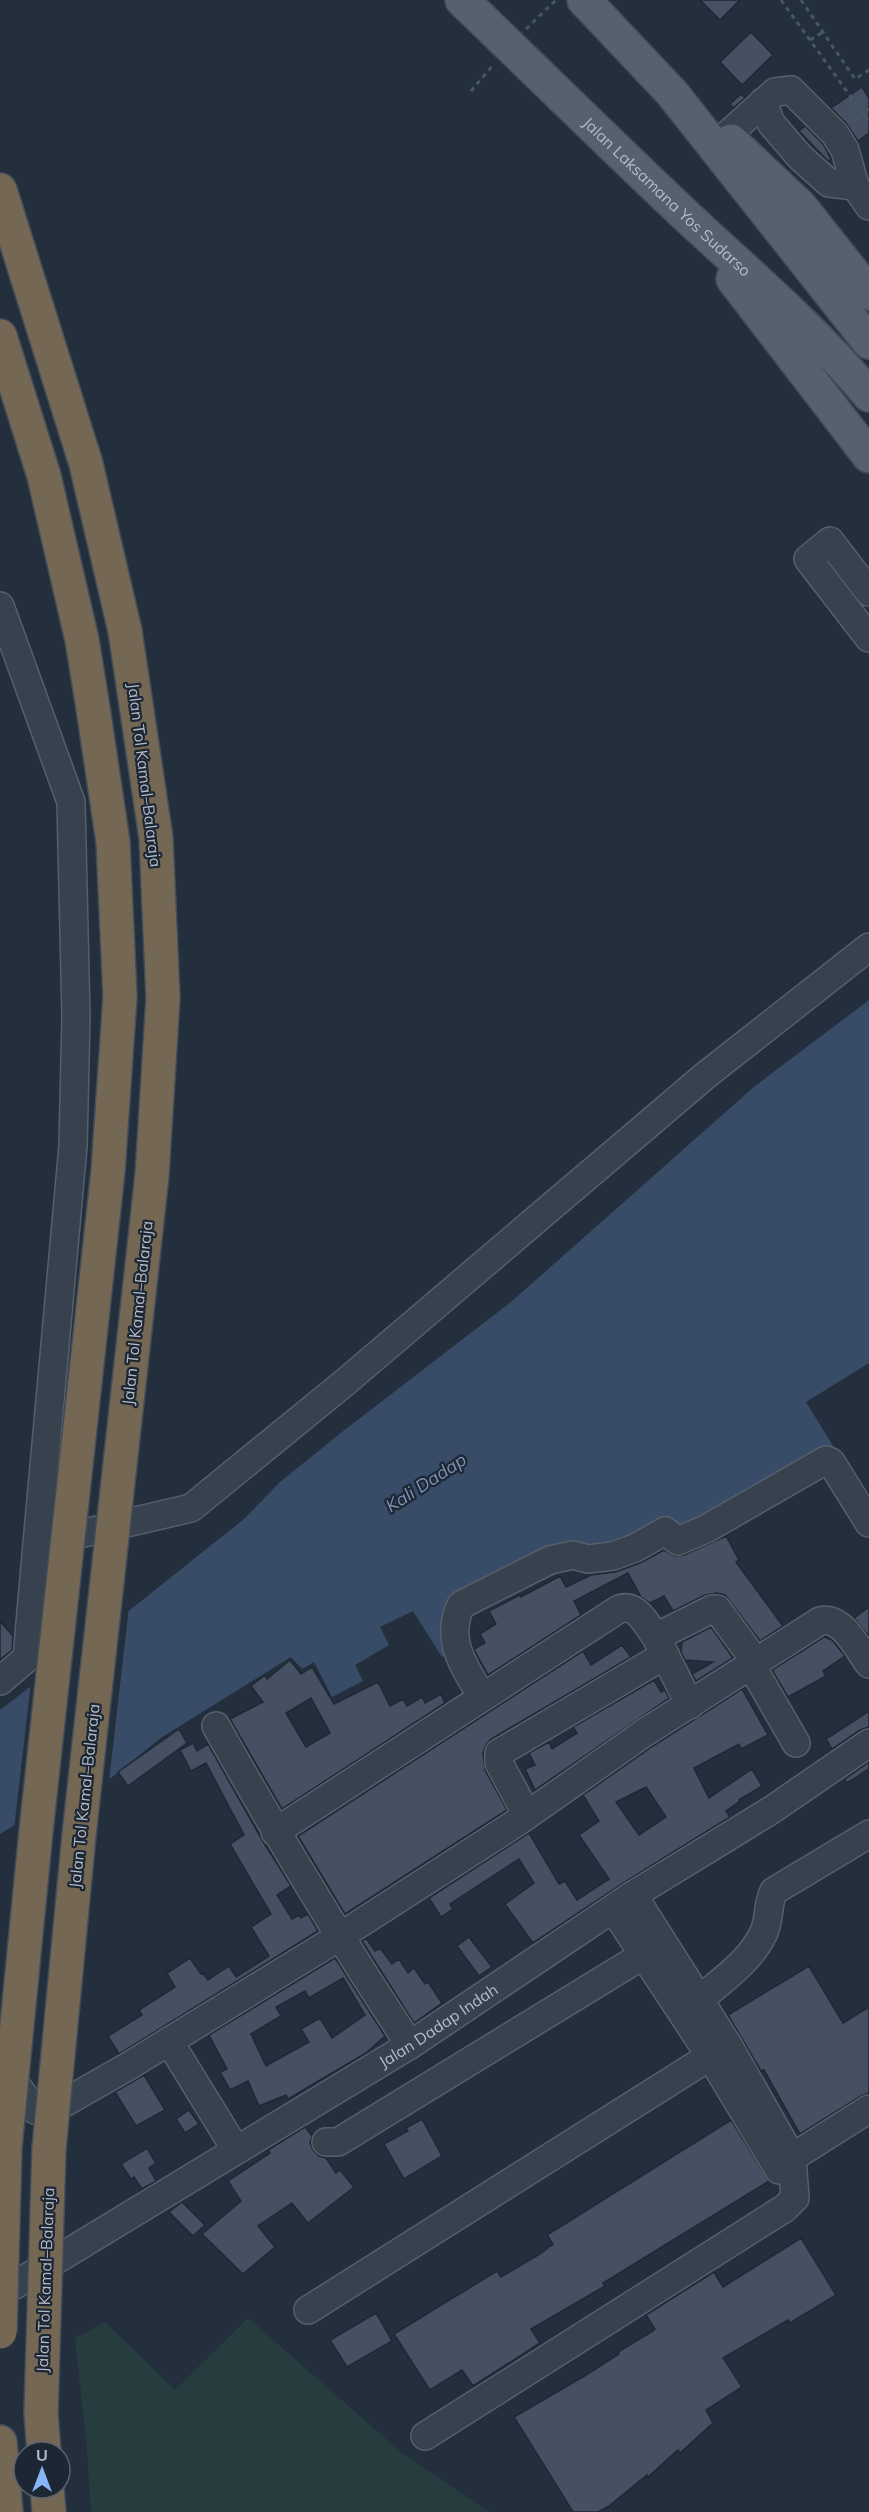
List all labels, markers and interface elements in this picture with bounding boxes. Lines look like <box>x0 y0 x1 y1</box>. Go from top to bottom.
street label: Jalan Laksamana Yos Sudarso <box>579 112 755 280</box>
street label: Jalan Tol Kamal–Balaraja <box>124 682 166 868</box>
street label: Jalan Tol Kamal–Balaraja <box>117 1220 157 1406</box>
water label: Kali Dadap <box>381 1448 471 1517</box>
street label: Jalan Tol Kamal–Balaraja <box>64 1703 104 1889</box>
street label: Jalan Dadap Indah <box>375 1979 502 2072</box>
street label: Jalan Tol Kamal–Balaraja <box>32 2187 58 2373</box>
north arrow <box>12 2440 72 2500</box>
text: U <box>36 2445 48 2465</box>

